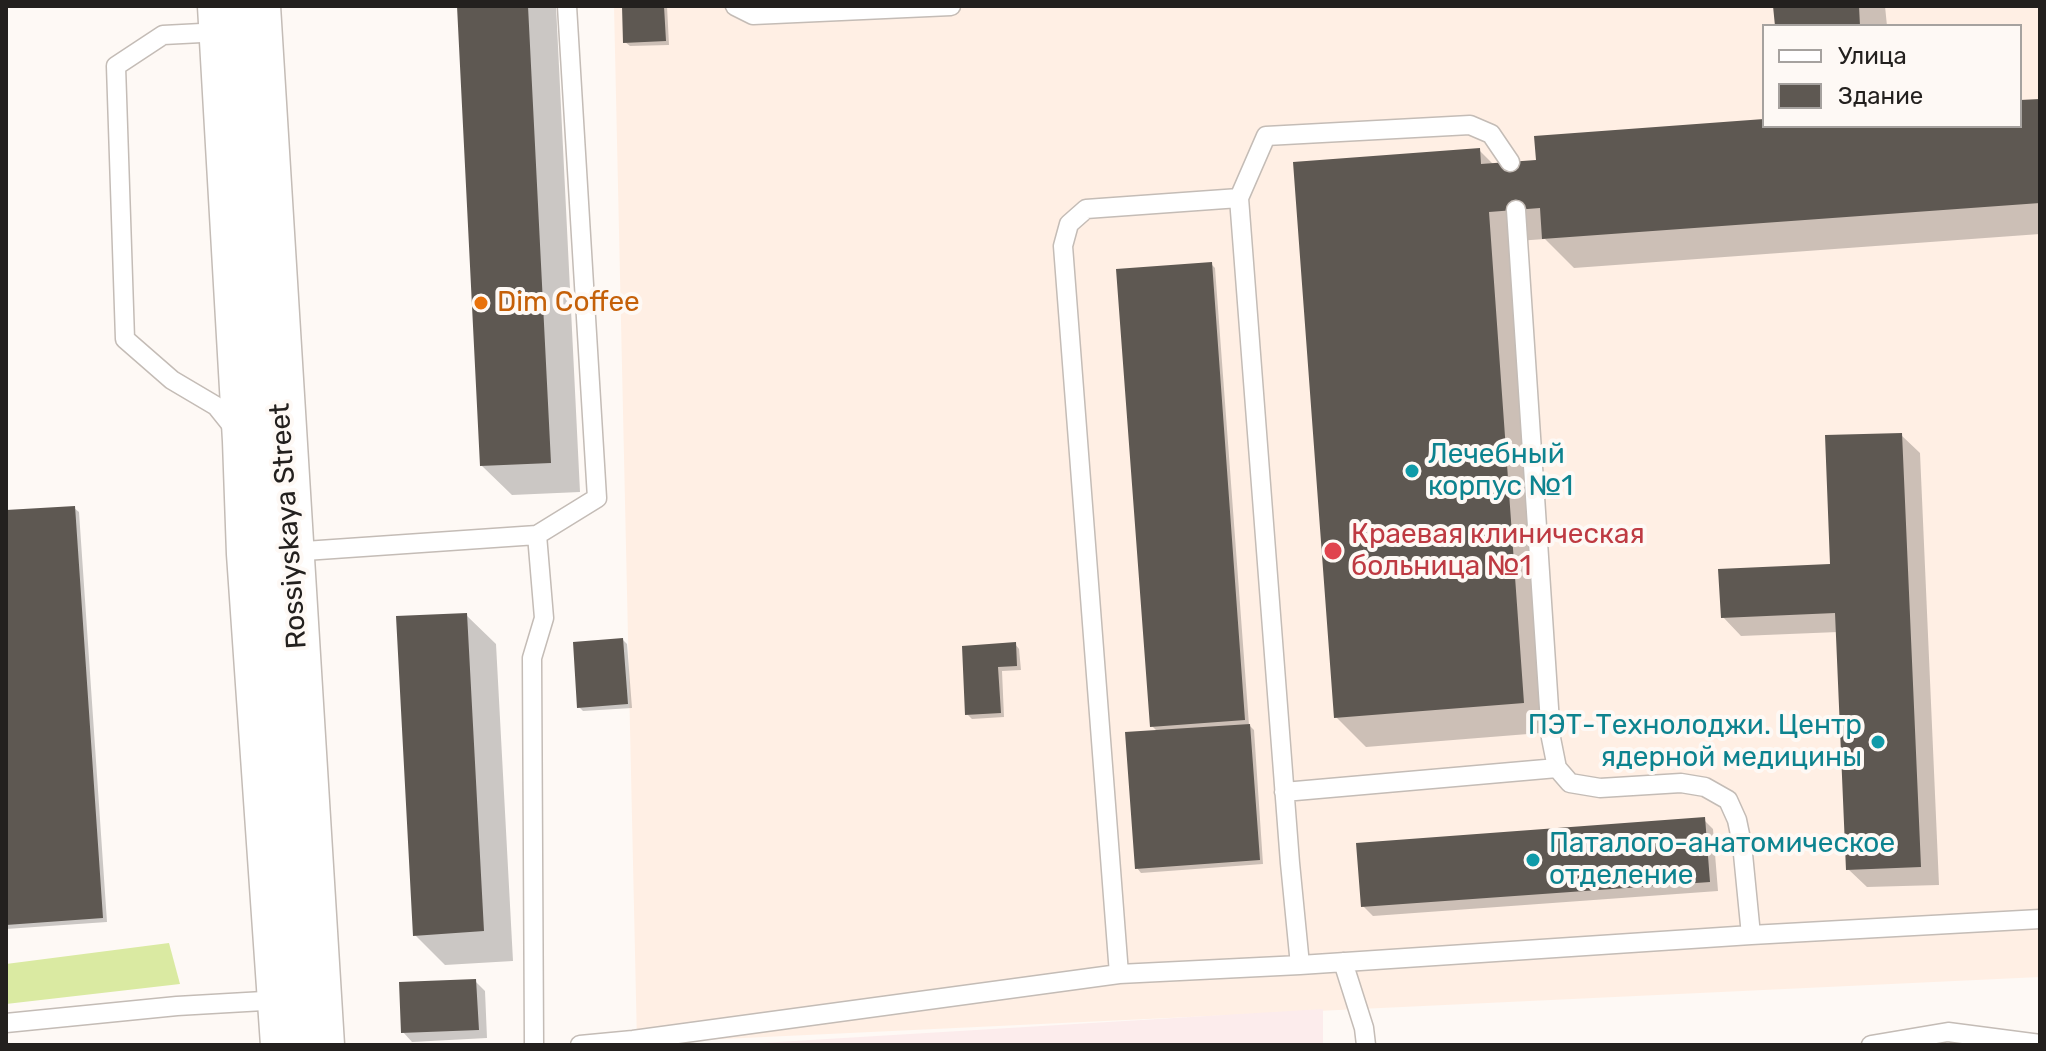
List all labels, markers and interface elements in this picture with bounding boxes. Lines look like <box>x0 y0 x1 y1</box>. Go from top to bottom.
legend <box>1762 24 2022 128</box>
text: Улица <box>1838 42 1907 70</box>
text: Здание <box>1838 82 1923 110</box>
place label: Dim Coffee <box>497 286 640 320</box>
marker: Dim Coffee <box>472 294 490 312</box>
street label: Rossiyskaya Street <box>264 402 314 650</box>
place label: Лечебный корпус №1 <box>1428 438 1573 504</box>
marker: Лечебный корпус №1 <box>1403 462 1421 480</box>
place label: Краевая клиническая больница №1 <box>1351 518 1645 584</box>
marker: Краевая клиническая больница №1 <box>1322 540 1344 562</box>
place label: ПЭТ-Технолоджи. Центр ядерной медицины <box>1528 709 1862 775</box>
marker: ПЭТ-Технолоджи. Центр ядерной медицины <box>1869 733 1887 751</box>
place label: Паталого-анатомическое отделение <box>1549 827 1895 893</box>
marker: Паталого-анатомическое отделение <box>1524 851 1542 869</box>

